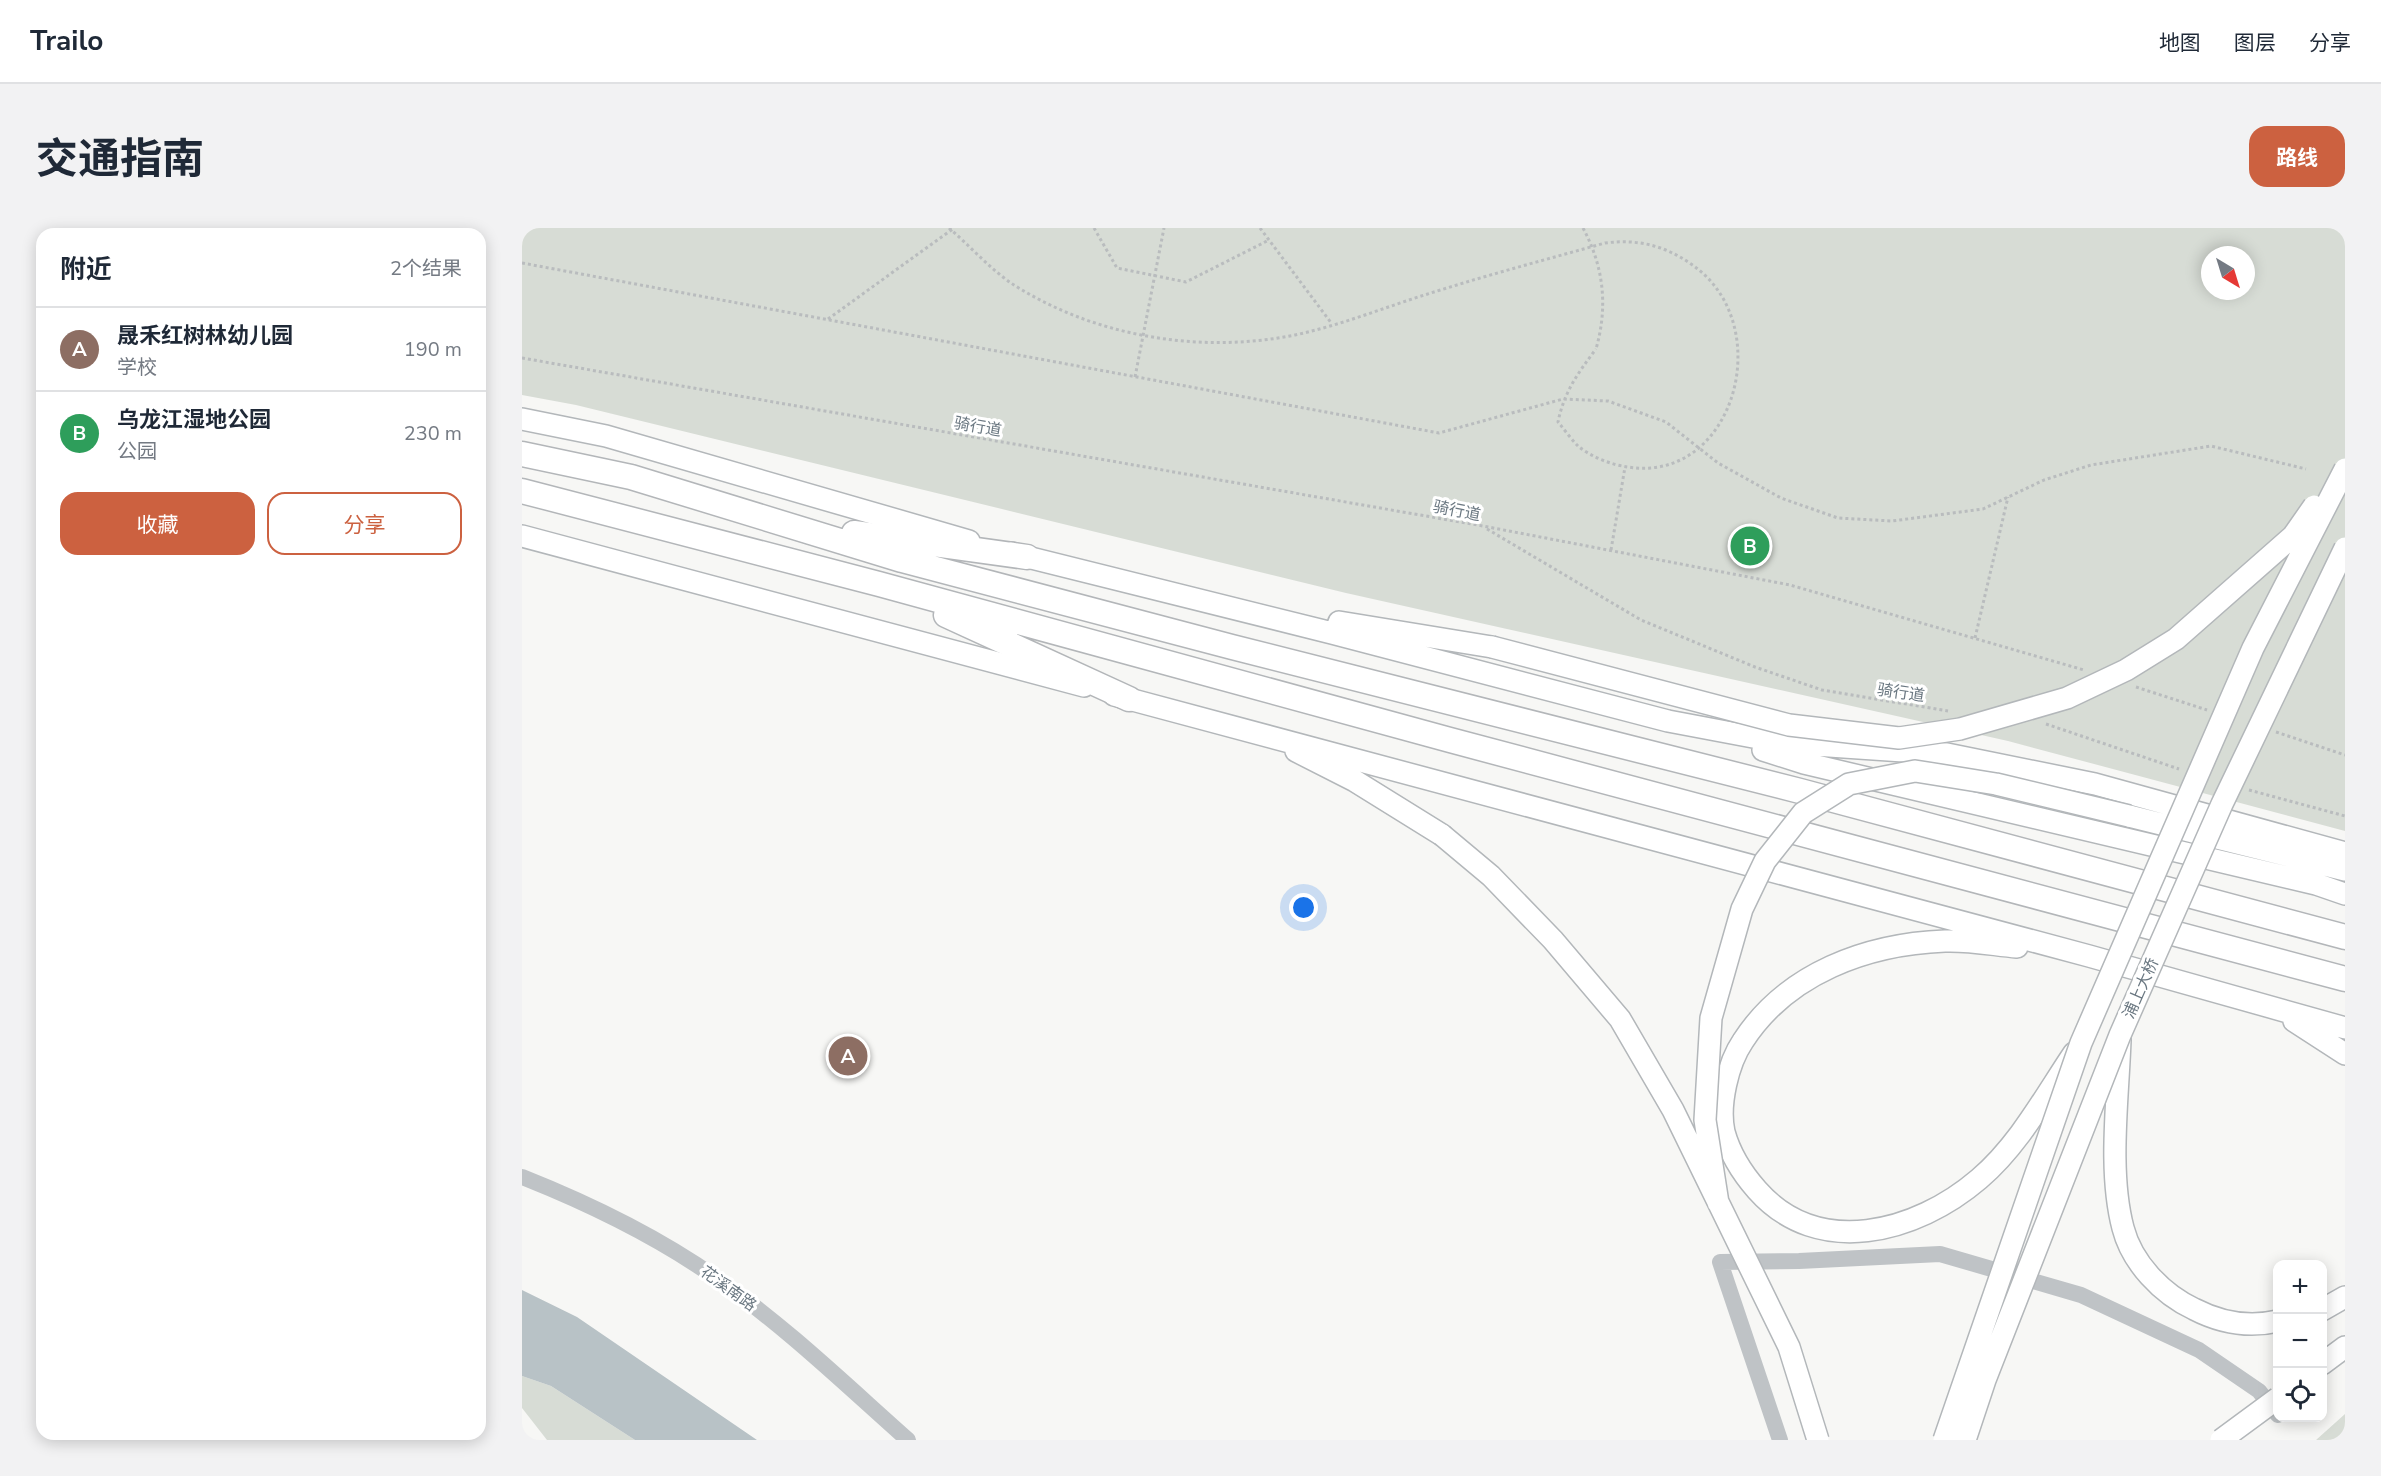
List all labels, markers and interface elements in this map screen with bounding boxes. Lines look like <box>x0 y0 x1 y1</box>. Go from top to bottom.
text: Trailo <box>30 22 103 60</box>
text: 地图 <box>2159 29 2201 57</box>
text: 图层 <box>2234 29 2276 57</box>
text: 分享 <box>2309 29 2351 57</box>
button: 路线 <box>2249 126 2345 187</box>
text: 交通指南 <box>36 131 204 188</box>
north arrow <box>2201 246 2255 300</box>
text: 附近 <box>60 252 112 287</box>
text: 2个结果 <box>390 255 462 282</box>
text: 晟禾红树林幼儿园 <box>117 321 293 351</box>
text: A <box>72 336 87 363</box>
text: 190 m <box>404 336 462 363</box>
text: 学校 <box>117 354 157 381</box>
text: 乌龙江湿地公园 <box>117 405 271 435</box>
street label: 骑行道 <box>952 412 1003 442</box>
text: B <box>73 420 86 447</box>
text: 230 m <box>404 420 462 447</box>
text: 公园 <box>117 438 157 465</box>
button: 收藏 <box>60 492 255 555</box>
button: 分享 <box>267 492 462 555</box>
street label: 骑行道 <box>1431 496 1482 526</box>
pin: B <box>1730 524 1770 568</box>
street label: 骑行道 <box>1876 679 1926 707</box>
your location <box>1289 893 1318 922</box>
street label: 浦上大桥 <box>2118 955 2164 1022</box>
pin: A <box>828 1034 868 1078</box>
map controls <box>2273 1260 2327 1422</box>
button: + <box>2273 1260 2327 1314</box>
street label: 花溪南路 <box>696 1261 761 1317</box>
button: − <box>2273 1314 2327 1368</box>
button: locate <box>2273 1368 2327 1422</box>

